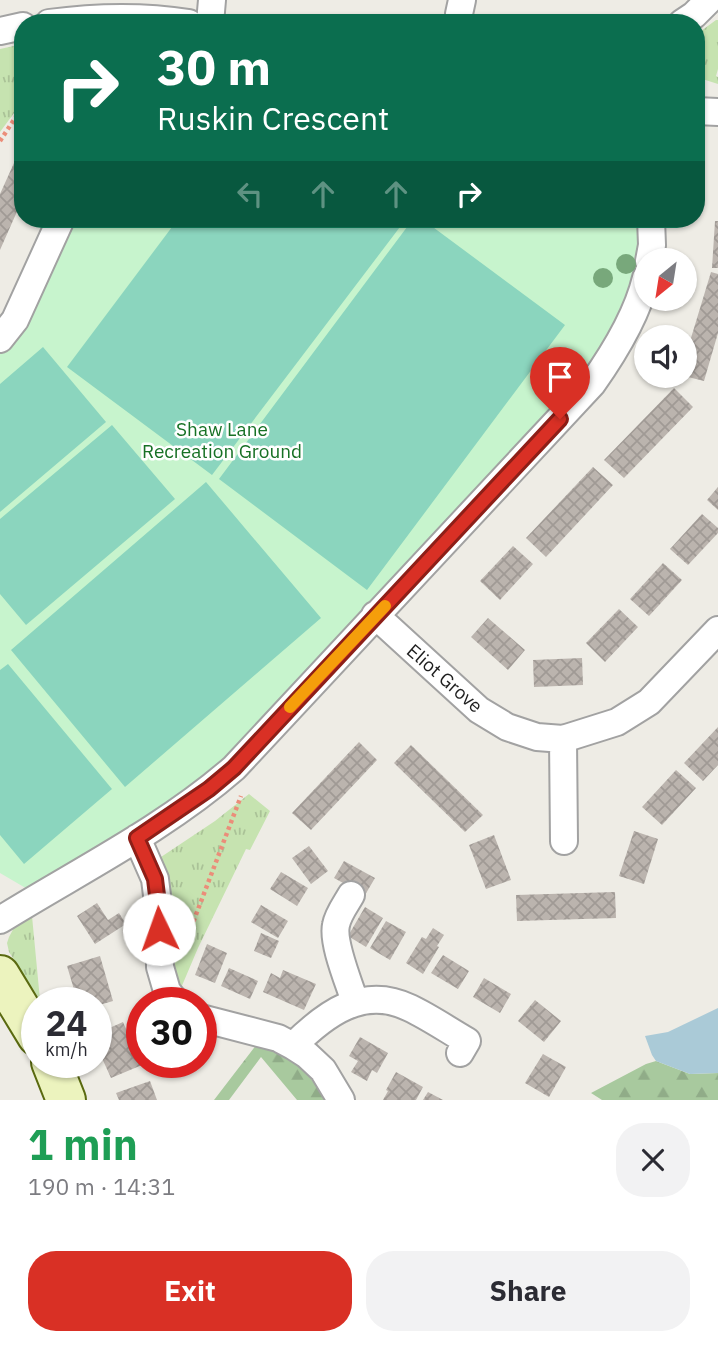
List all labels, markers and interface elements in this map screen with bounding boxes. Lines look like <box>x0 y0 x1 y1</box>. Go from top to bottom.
text: 30 m <box>157 35 271 98</box>
icon: right <box>42 42 133 133</box>
text: Ruskin Crescent <box>157 97 389 139</box>
icon: left <box>231 175 269 213</box>
icon: ahead <box>304 175 342 213</box>
icon: ahead <box>377 175 415 213</box>
icon: right <box>450 175 488 213</box>
north arrow <box>634 248 696 312</box>
map controls <box>634 248 697 388</box>
button: sound <box>634 325 697 388</box>
pin <box>530 347 590 419</box>
icon: arrive <box>541 358 579 396</box>
park label: Shaw Lane Recreation Ground <box>142 417 302 463</box>
street label: Eliot Grove <box>402 638 488 718</box>
position arrow <box>122 892 196 966</box>
speed limit sign: 30 <box>126 987 217 1078</box>
text: 24 <box>45 1000 88 1046</box>
text: km/h <box>45 1038 88 1061</box>
text: 1 min <box>28 1117 138 1172</box>
button: close <box>616 1123 690 1197</box>
text: 190 m · 14:31 <box>28 1171 175 1201</box>
button: Exit <box>28 1251 352 1331</box>
button: Share <box>366 1251 690 1331</box>

